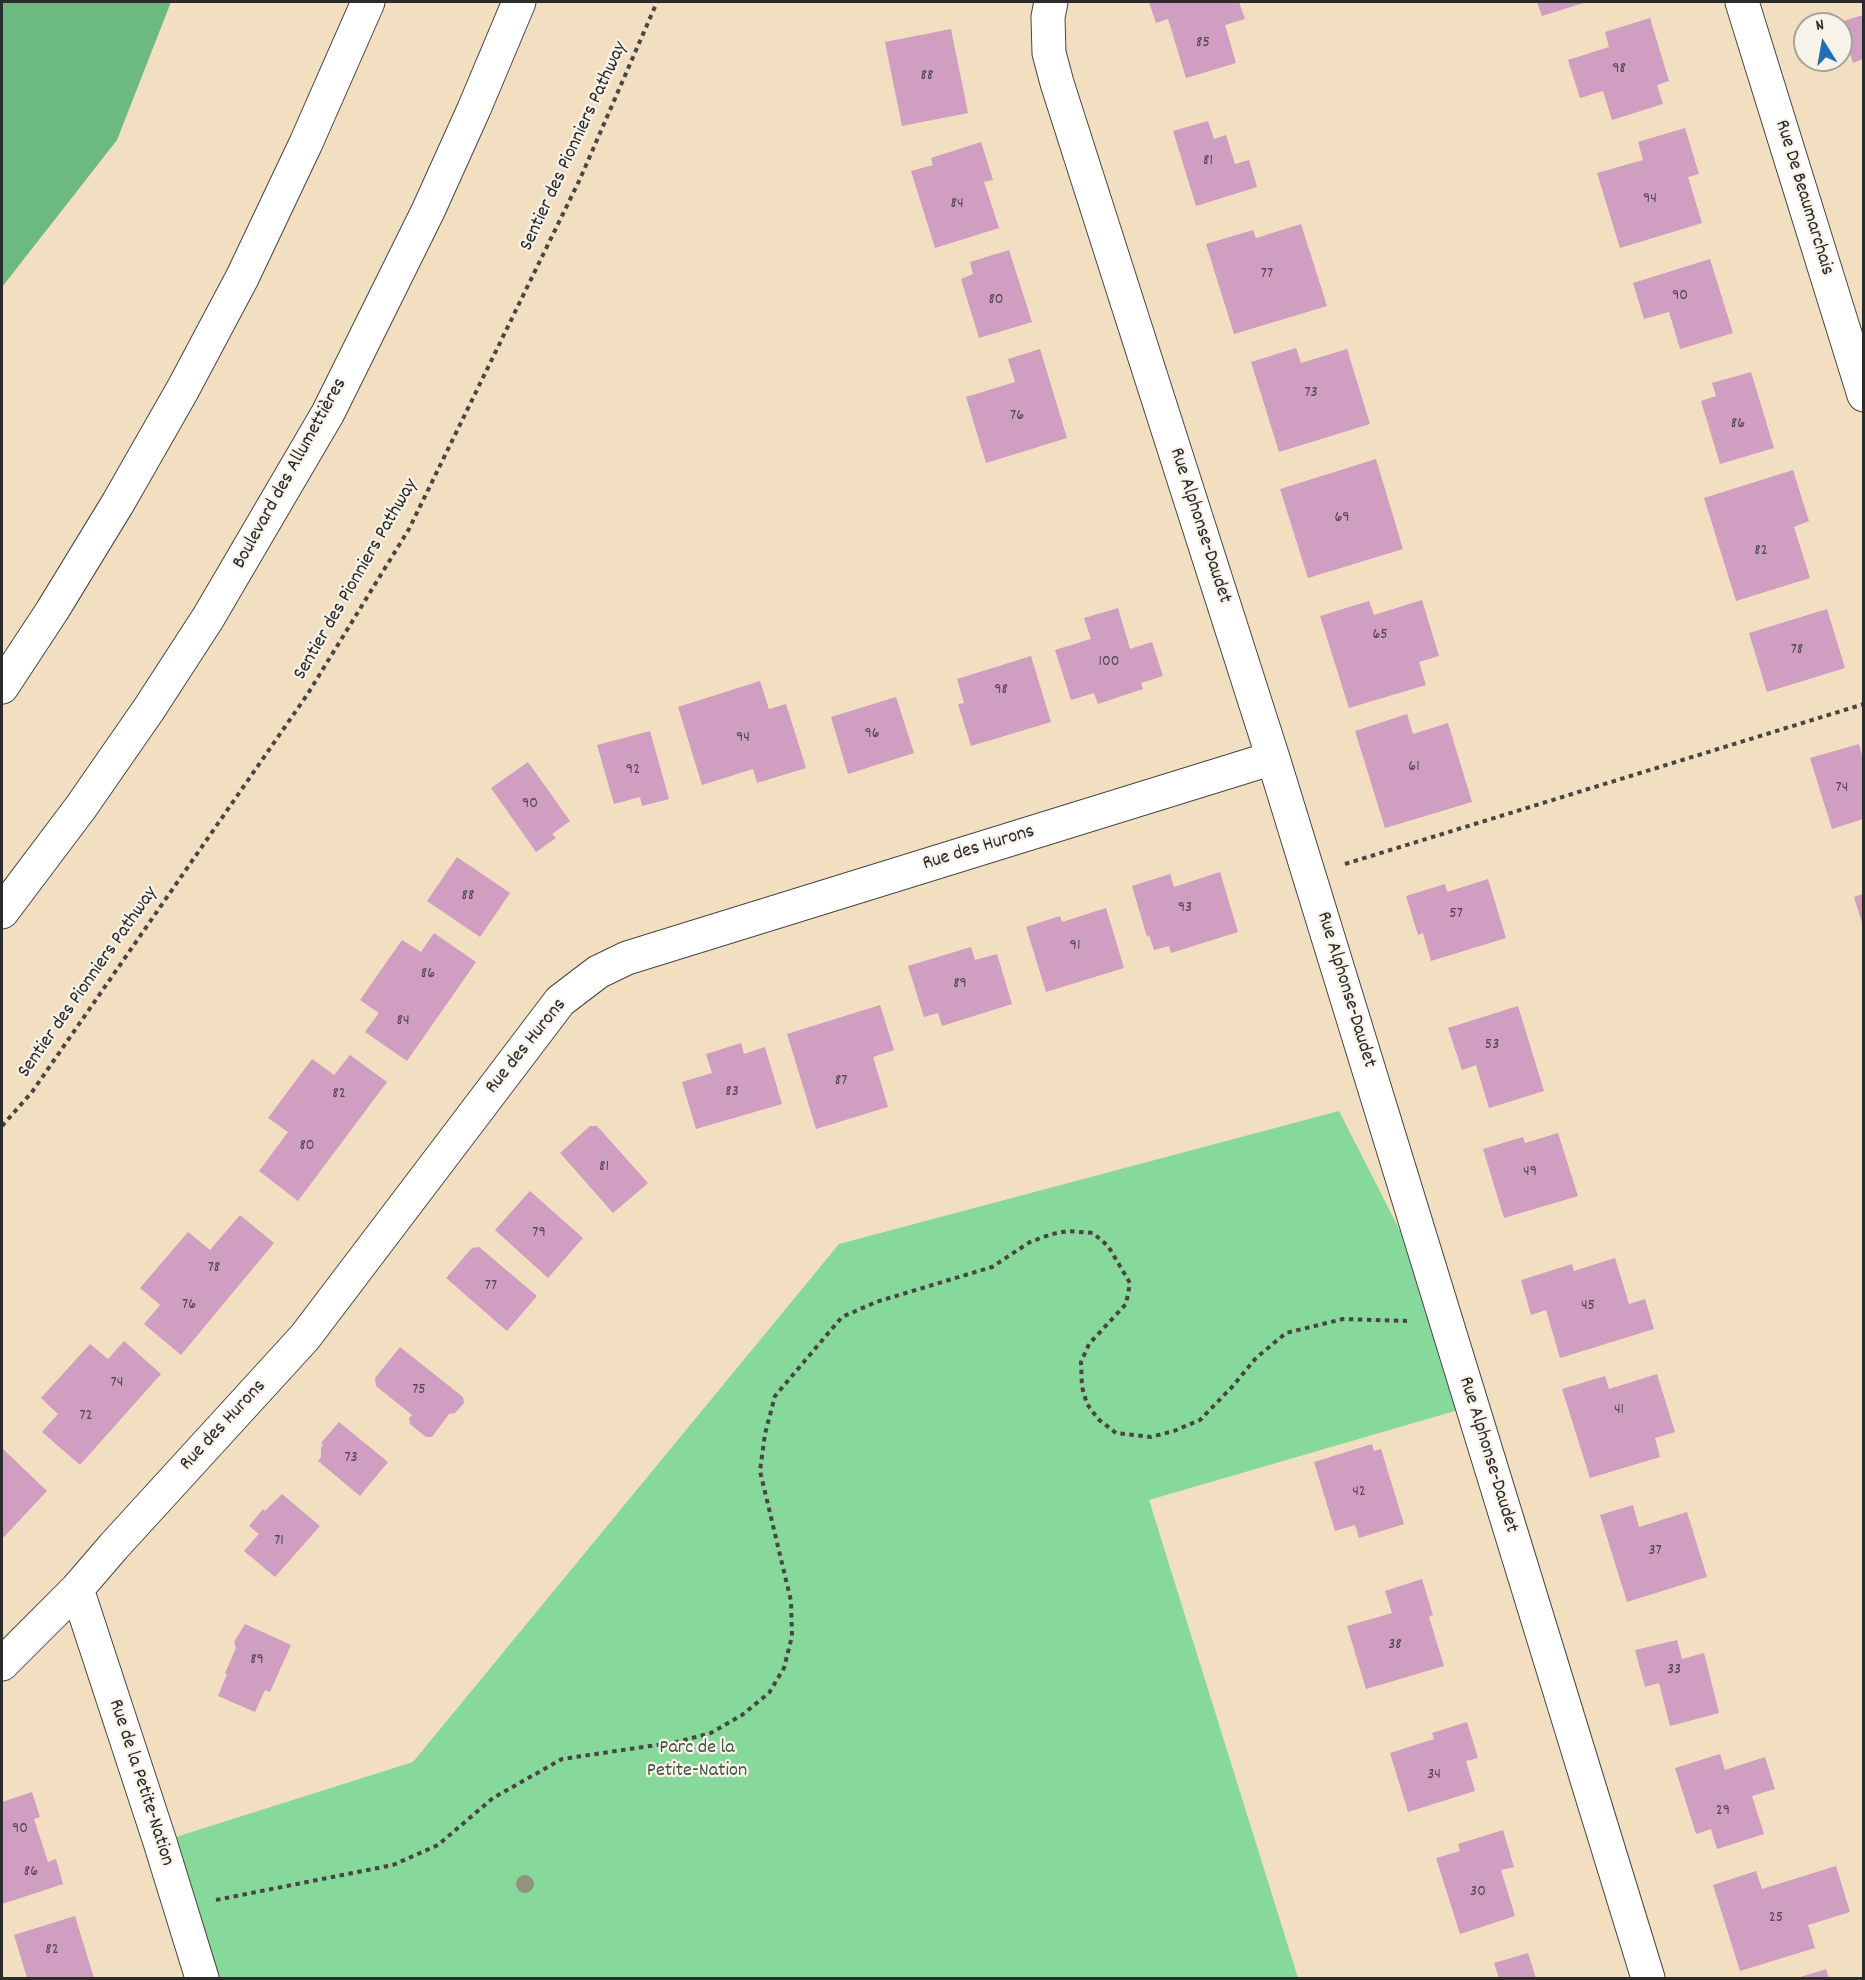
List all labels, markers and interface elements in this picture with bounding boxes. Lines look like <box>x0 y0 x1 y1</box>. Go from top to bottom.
north arrow <box>1793 12 1853 72</box>
text: N <box>1814 14 1826 38</box>
house number: 85 <box>1196 34 1210 54</box>
street label: Sentier des Pionniers Pathway <box>516 39 634 255</box>
house number: 98 <box>1612 60 1626 80</box>
house number: 88 <box>921 67 933 87</box>
street label: Rue De Beaumarchais <box>1768 118 1838 278</box>
house number: 81 <box>1203 152 1213 172</box>
house number: 94 <box>1643 190 1657 210</box>
house number: 84 <box>950 195 964 215</box>
house number: 77 <box>1261 265 1273 285</box>
house number: 90 <box>1672 287 1688 307</box>
house number: 80 <box>988 291 1004 311</box>
street label: Boulevard des Allumettières <box>229 375 353 573</box>
house number: 73 <box>1304 384 1318 404</box>
house number: 76 <box>1010 407 1024 427</box>
house number: 86 <box>1731 415 1745 435</box>
street label: Rue Alphonse-Daudet <box>1163 445 1235 607</box>
street label: Sentier des Pionniers Pathway <box>290 475 424 685</box>
house number: 69 <box>1334 509 1350 529</box>
house number: 82 <box>1754 542 1768 562</box>
house number: 65 <box>1372 626 1388 646</box>
house number: 78 <box>1791 641 1803 661</box>
house number: 100 <box>1099 653 1119 673</box>
house number: 98 <box>994 681 1008 701</box>
house number: 96 <box>864 725 880 745</box>
house number: 94 <box>736 729 750 749</box>
house number: 61 <box>1408 758 1420 778</box>
house number: 92 <box>626 761 640 781</box>
house number: 74 <box>1836 779 1848 799</box>
house number: 90 <box>522 795 538 815</box>
street label: Rue des Hurons <box>920 821 1038 877</box>
street label: Sentier des Pionniers Pathway <box>14 883 164 1083</box>
house number: 88 <box>462 887 474 907</box>
house number: 93 <box>1178 899 1192 919</box>
house number: 57 <box>1449 905 1463 925</box>
street label: Rue Alphonse-Daudet <box>1310 909 1380 1071</box>
house number: 91 <box>1070 937 1080 957</box>
house number: 86 <box>421 965 435 985</box>
house number: 89 <box>953 975 967 995</box>
street label: Rue des Hurons <box>481 994 573 1100</box>
house number: 84 <box>396 1012 410 1032</box>
house number: 53 <box>1485 1036 1499 1056</box>
house number: 87 <box>835 1072 847 1092</box>
house number: 83 <box>725 1083 739 1103</box>
house number: 82 <box>332 1085 346 1105</box>
house number: 80 <box>299 1137 315 1157</box>
house number: 81 <box>599 1158 609 1178</box>
house number: 49 <box>1523 1163 1537 1183</box>
house number: 79 <box>532 1224 546 1244</box>
house number: 78 <box>208 1259 220 1279</box>
house number: 77 <box>485 1277 497 1297</box>
house number: 76 <box>182 1296 196 1316</box>
house number: 45 <box>1581 1297 1595 1317</box>
house number: 74 <box>111 1374 123 1394</box>
street label: Rue Alphonse-Daudet <box>1452 1374 1522 1536</box>
street label: Rue des Hurons <box>176 1375 272 1477</box>
house number: 75 <box>412 1381 426 1401</box>
house number: 41 <box>1614 1401 1624 1421</box>
house number: 72 <box>79 1407 93 1427</box>
house number: 73 <box>344 1449 358 1469</box>
house number: 42 <box>1352 1483 1366 1503</box>
house number: 71 <box>274 1532 284 1552</box>
house number: 37 <box>1648 1542 1662 1562</box>
house number: 38 <box>1388 1636 1402 1656</box>
house number: 89 <box>250 1651 264 1671</box>
house number: 33 <box>1667 1661 1681 1681</box>
street label: Rue de la Petite-Nation <box>102 1697 178 1869</box>
park label: Parc de la Petite-Nation <box>647 1737 747 1784</box>
house number: 34 <box>1427 1766 1441 1786</box>
house number: 29 <box>1716 1802 1730 1822</box>
house number: 90 <box>12 1820 28 1840</box>
house number: 86 <box>24 1863 38 1883</box>
house number: 30 <box>1470 1883 1486 1903</box>
house number: 25 <box>1769 1909 1783 1929</box>
house number: 82 <box>45 1941 59 1961</box>

